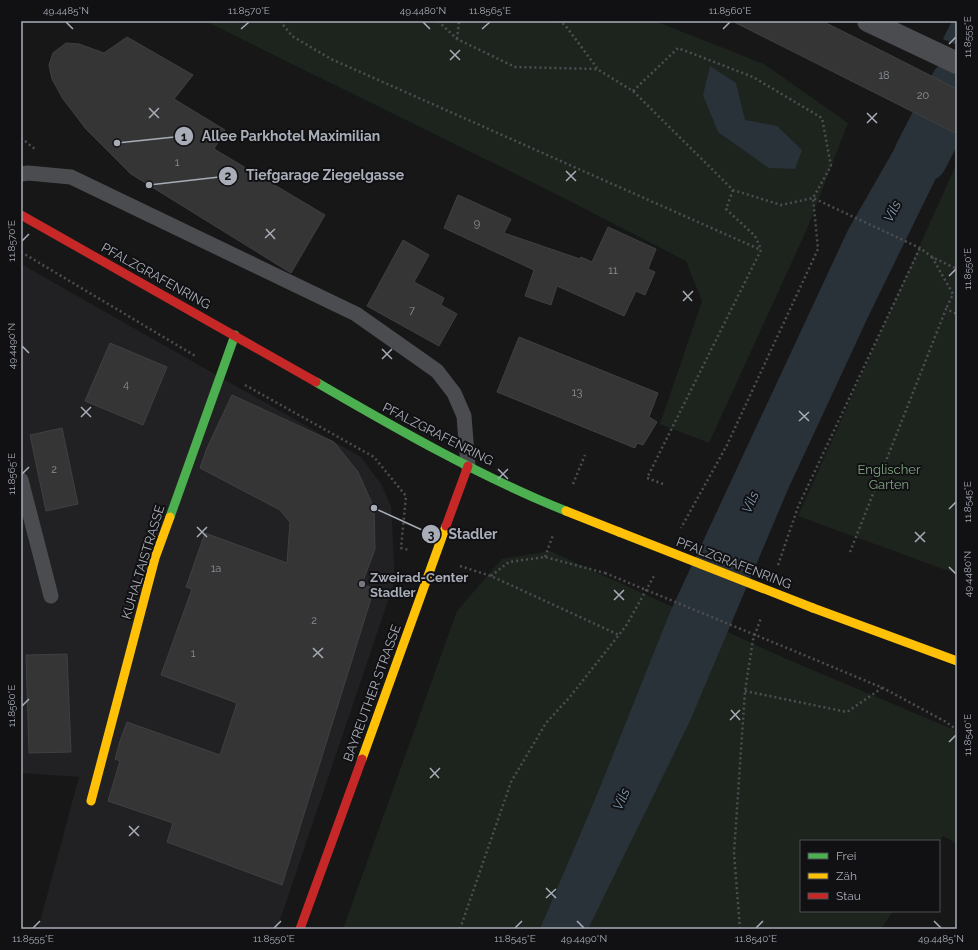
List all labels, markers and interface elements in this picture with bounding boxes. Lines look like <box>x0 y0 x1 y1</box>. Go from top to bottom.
text: 49.4485°N <box>43 5 89 16</box>
text: 11.8570°E <box>228 5 270 16</box>
text: 49.4480°N <box>400 5 446 16</box>
text: 11.8565°E <box>469 5 511 16</box>
text: 11.8560°E <box>709 5 751 16</box>
text: 11.8555°E <box>962 16 973 58</box>
house number: 18 <box>878 69 890 82</box>
house number: 20 <box>917 89 929 102</box>
callout: Allee Parkhotel Maximilian <box>174 123 389 149</box>
text: Allee Parkhotel Maximilian <box>202 128 380 144</box>
text: 1 <box>181 130 187 144</box>
house number: 1 <box>175 156 180 169</box>
callout: Tiefgarage Ziegelgasse <box>218 163 412 189</box>
text: Tiefgarage Ziegelgasse <box>246 167 405 183</box>
text: 2 <box>225 169 232 183</box>
water label: Vils <box>880 197 904 225</box>
house number: 9 <box>474 217 480 230</box>
text: 11.8570°E <box>6 220 17 262</box>
street label: PFALZGRAFENRING <box>99 240 213 312</box>
text: 11.8550°E <box>962 248 973 290</box>
house number: 11 <box>608 264 618 277</box>
house number: 7 <box>409 304 415 317</box>
text: 49.4490°N <box>6 323 17 369</box>
house number: 4 <box>123 378 129 391</box>
house number: 13 <box>572 386 582 399</box>
street label: PFALZGRAFENRING <box>380 400 496 468</box>
text: 11.8565°E <box>6 453 17 495</box>
park label: Englischer Garten <box>857 462 921 492</box>
house number: 2 <box>51 463 57 476</box>
text: 11.8545°E <box>962 481 973 523</box>
water label: Vils <box>738 488 762 515</box>
street label: KUHALTAISTRASSE <box>119 503 167 621</box>
callout: Stadler <box>421 521 506 547</box>
text: Stadler <box>448 526 498 542</box>
text: 3 <box>428 528 435 542</box>
street label: PFALZGRAFENRING <box>674 534 794 592</box>
text: 49.4480°N <box>962 551 973 597</box>
house number: 1a <box>211 562 221 575</box>
place label: Zweirad-Center Stadler <box>370 570 468 600</box>
marker: Zweirad-Center Stadler <box>357 579 367 589</box>
house number: 2 <box>311 614 317 627</box>
street label: BAYREUTHER STRASSE <box>340 622 404 764</box>
house number: 1 <box>191 647 196 660</box>
text: 11.8560°E <box>6 685 17 727</box>
text: 11.8540°E <box>962 714 973 756</box>
water label: Vils <box>609 785 633 812</box>
legend <box>800 840 940 912</box>
text: Frei <box>836 849 856 863</box>
text: Zäh <box>836 869 857 883</box>
text: Stau <box>836 889 861 903</box>
text: 11.8555°E <box>12 933 54 944</box>
text: 11.8550°E <box>253 933 295 944</box>
text: 11.8545°E <box>494 933 536 944</box>
text: 49.4490°N <box>561 933 607 944</box>
text: 11.8540°E <box>735 933 777 944</box>
text: 49.4485°N <box>918 933 964 944</box>

